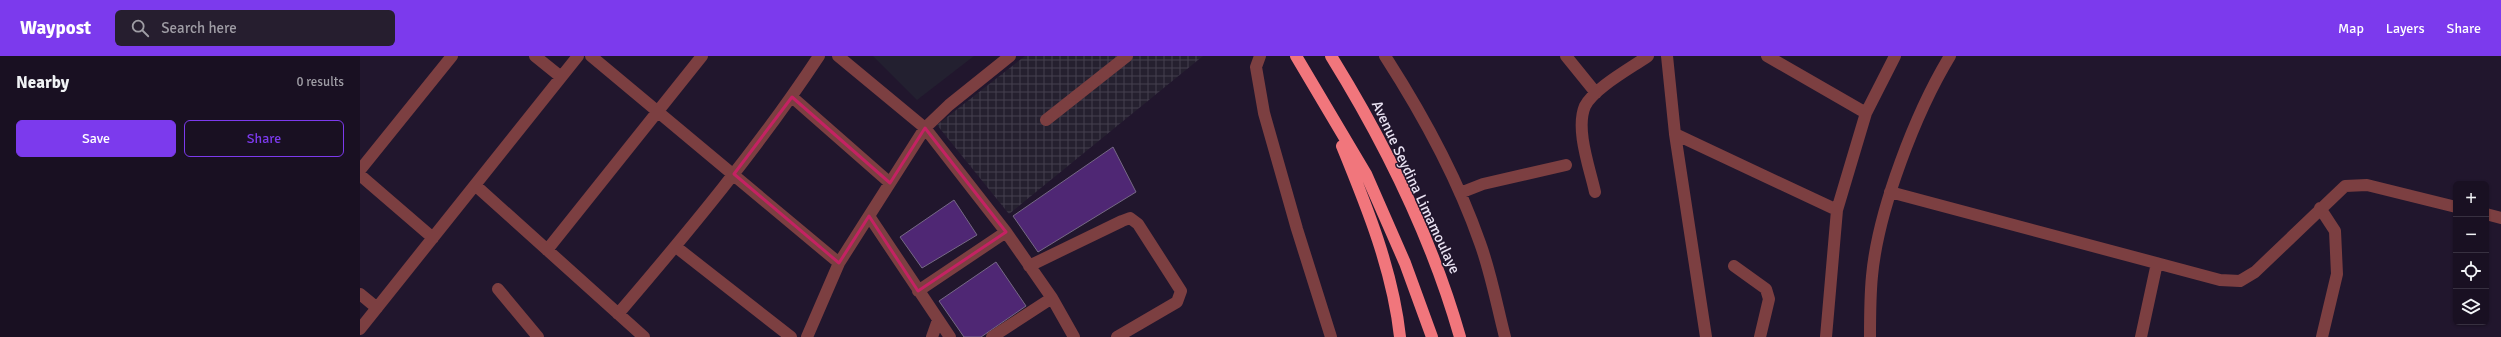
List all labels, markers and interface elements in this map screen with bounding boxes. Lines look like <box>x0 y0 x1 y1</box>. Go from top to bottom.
search box <box>115 10 395 46</box>
text: Waypost <box>20 16 91 40</box>
icon: search <box>129 17 151 39</box>
text: Search here <box>161 19 237 37</box>
text: Map <box>2338 20 2364 37</box>
text: Layers <box>2386 20 2425 37</box>
text: Share <box>2447 20 2481 37</box>
text: Nearby <box>16 72 69 93</box>
text: 0 results <box>296 74 344 90</box>
street label: Avenue Seydina Limamoulaye <box>1368 97 1464 277</box>
button: Save <box>16 120 176 157</box>
button: Share <box>184 120 344 157</box>
map controls <box>2453 181 2489 325</box>
button: + <box>2453 181 2489 217</box>
button: − <box>2453 217 2489 253</box>
button: locate <box>2453 253 2489 289</box>
button: layers <box>2453 289 2489 325</box>

